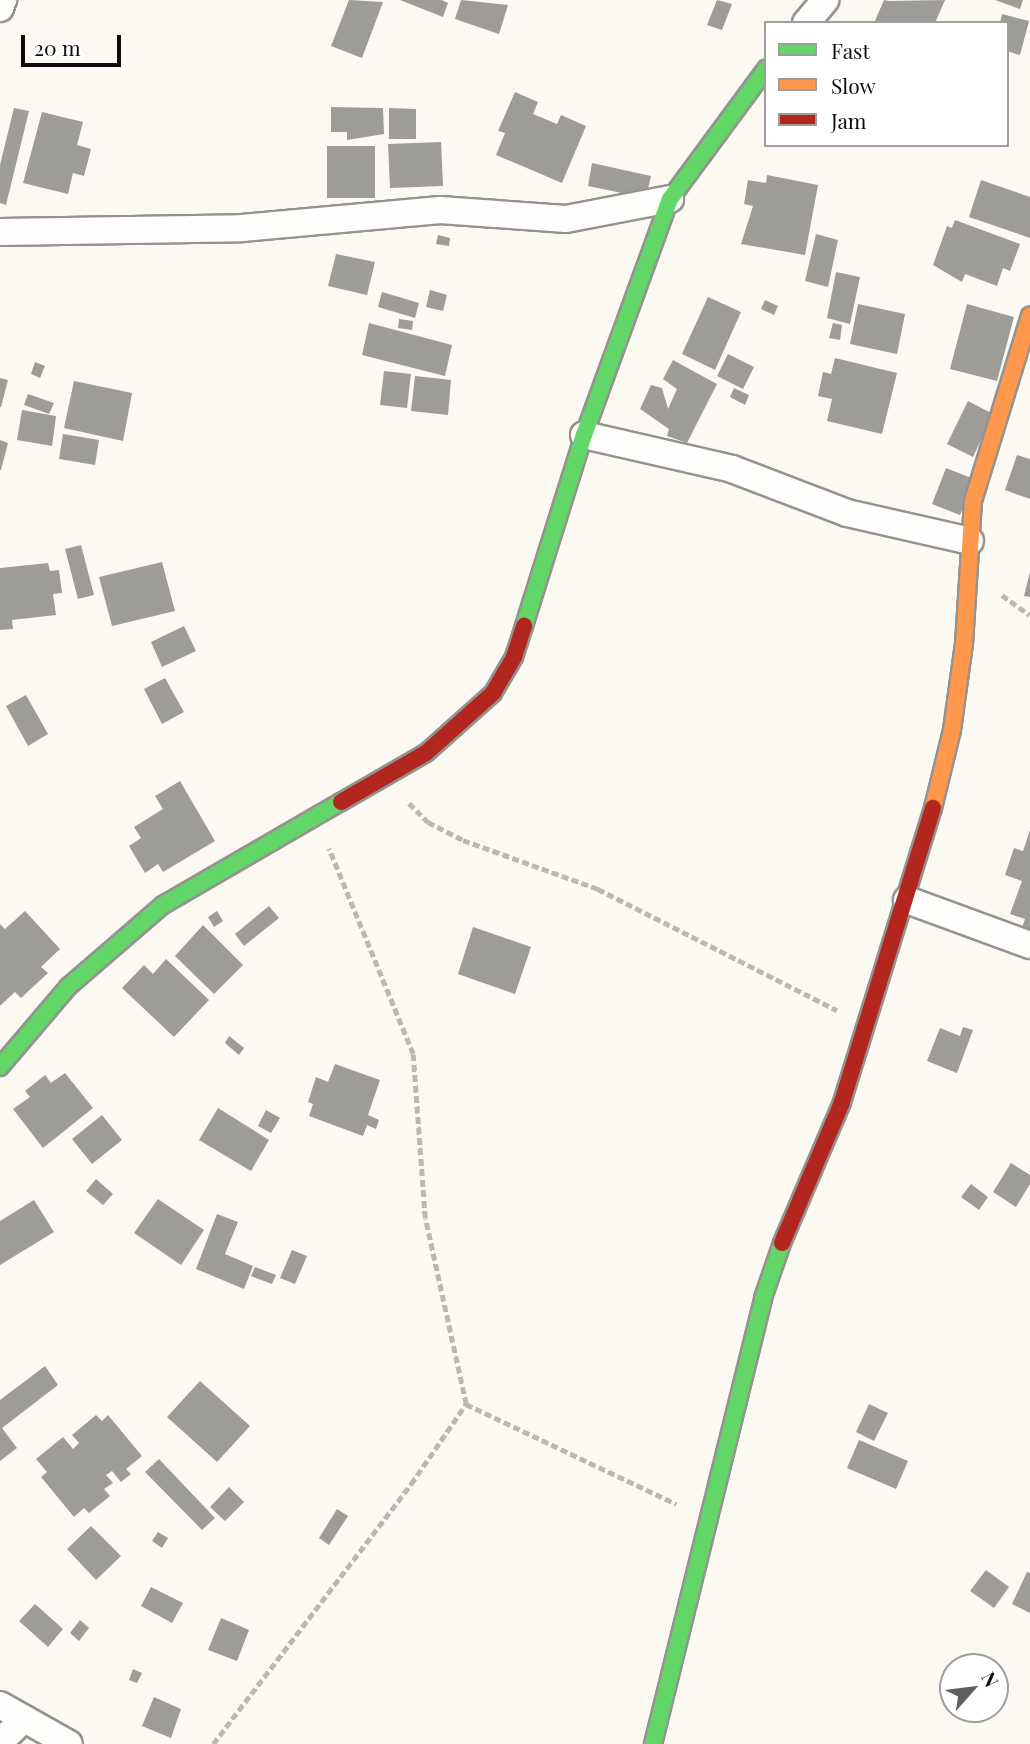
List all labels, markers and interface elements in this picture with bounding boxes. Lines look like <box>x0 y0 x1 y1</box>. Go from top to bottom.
scale bar <box>24 21 124 65</box>
legend <box>764 21 1009 147</box>
text: 20 m <box>34 33 81 61</box>
text: Fast <box>831 36 870 64</box>
text: Slow <box>831 71 876 99</box>
text: Jam <box>831 106 867 134</box>
north arrow <box>939 1653 1009 1723</box>
text: N <box>976 1667 1005 1691</box>

